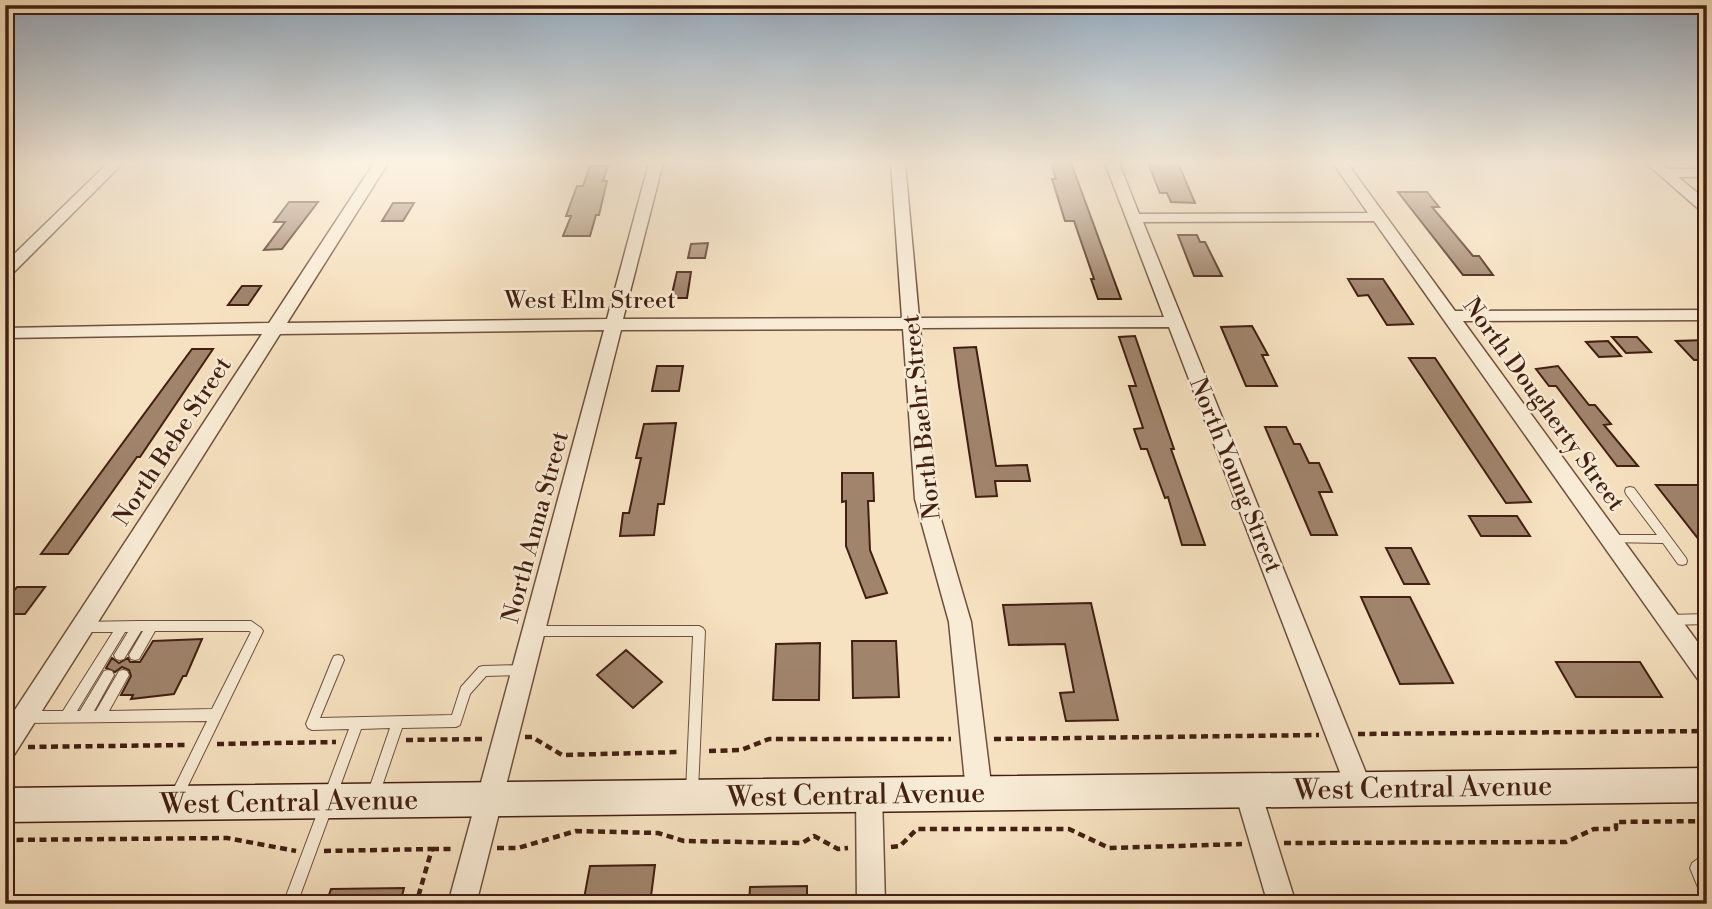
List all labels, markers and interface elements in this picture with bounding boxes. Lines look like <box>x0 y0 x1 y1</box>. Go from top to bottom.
street label: West Elm Street <box>503 286 676 316</box>
street label: North Dougherty Street <box>1456 292 1631 517</box>
street label: North Baehr Street <box>896 312 948 521</box>
street label: North Bebe Street <box>107 351 239 532</box>
street label: North Young Street <box>1182 373 1288 578</box>
street label: North Anna Street <box>496 428 576 627</box>
street label: West Central Avenue <box>1293 769 1553 808</box>
street label: West Central Avenue <box>726 776 986 815</box>
street label: West Central Avenue <box>159 783 419 822</box>

